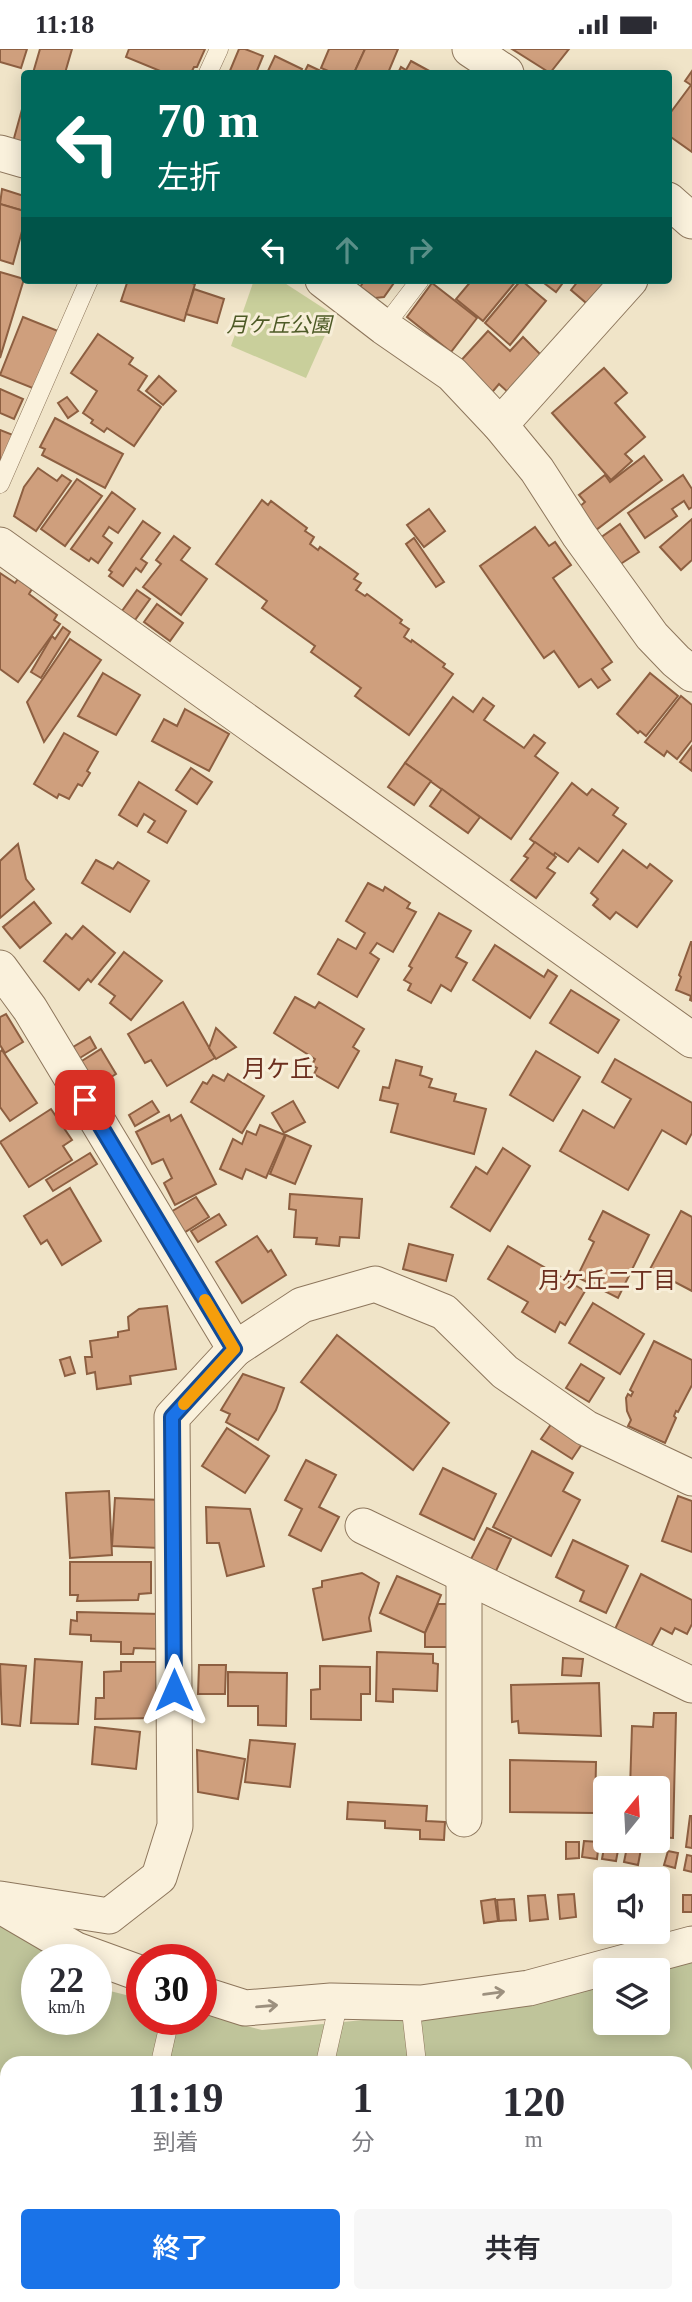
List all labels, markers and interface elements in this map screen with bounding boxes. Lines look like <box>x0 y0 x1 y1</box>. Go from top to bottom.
text: 11:18 <box>35 10 94 39</box>
text: 70 m <box>157 93 259 148</box>
icon: left <box>42 98 133 189</box>
text: 左折 <box>157 159 221 195</box>
icon: left <box>255 231 293 269</box>
icon: ahead <box>328 231 366 269</box>
icon: right <box>401 231 439 269</box>
park label: 月ケ丘公園 <box>227 313 334 337</box>
district label: 月ケ丘 <box>242 1056 314 1082</box>
pin <box>55 1070 115 1130</box>
icon: arrive <box>66 1081 104 1119</box>
district label: 月ケ丘二丁目 <box>538 1268 676 1293</box>
position arrow <box>137 1653 211 1727</box>
north arrow <box>593 1776 670 1853</box>
map controls <box>593 1776 670 2035</box>
button: sound <box>593 1867 670 1944</box>
speed limit sign: 30 <box>126 1944 217 2035</box>
button: layers <box>593 1958 670 2035</box>
text: 22 <box>49 1961 84 2000</box>
one-way arrow <box>482 1986 505 1999</box>
text: km/h <box>48 1997 85 2017</box>
one-way arrow <box>256 1999 278 2012</box>
text: 11:19 <box>128 2075 224 2121</box>
text: 1 <box>352 2075 373 2121</box>
text: 120 <box>502 2079 565 2125</box>
text: m <box>525 2127 543 2152</box>
text: 到着 <box>153 2130 199 2155</box>
text: 分 <box>351 2130 374 2155</box>
button: 終了 <box>21 2209 340 2289</box>
button: 共有 <box>354 2209 672 2289</box>

